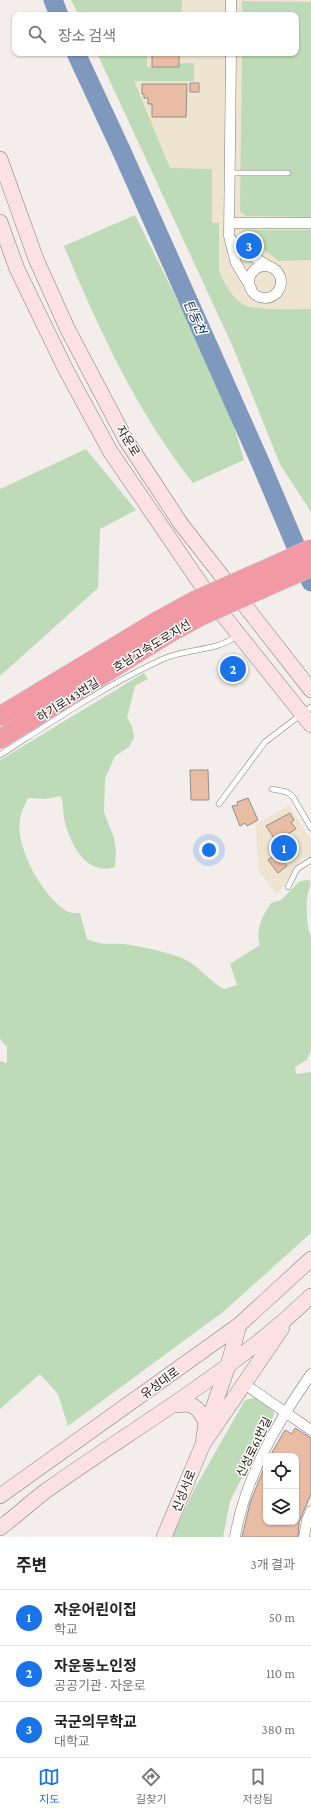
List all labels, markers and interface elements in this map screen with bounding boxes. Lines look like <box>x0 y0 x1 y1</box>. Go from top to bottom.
search box <box>12 12 299 56</box>
icon: search <box>26 23 48 45</box>
text: 장소 검색 <box>58 28 116 44</box>
pin: 3 <box>236 231 262 261</box>
water label: 탄동천 <box>181 298 210 337</box>
street label: 자운로 <box>113 423 143 459</box>
street label: 호남고속도로지선 <box>111 617 193 675</box>
pin: 2 <box>220 654 246 684</box>
street label: 하기로143번길 <box>34 675 102 725</box>
pin: 1 <box>271 833 297 863</box>
your location <box>199 840 219 860</box>
street label: 유성대로 <box>138 1364 182 1402</box>
street label: 신성로61번길 <box>233 1415 275 1479</box>
map controls <box>263 1453 299 1525</box>
button: locate <box>263 1453 299 1489</box>
street label: 신성서로 <box>169 1468 199 1514</box>
button: layers <box>263 1489 299 1525</box>
text: 주변 <box>16 1556 47 1575</box>
text: 3개 결과 <box>251 1557 295 1572</box>
text: 자운어린이집 <box>54 1602 137 1618</box>
text: 1 <box>27 1610 31 1625</box>
text: 50 m <box>269 1610 295 1625</box>
text: 학교 <box>54 1622 78 1637</box>
text: 자운동노인정 <box>54 1658 137 1674</box>
text: 2 <box>26 1666 32 1681</box>
text: 110 m <box>266 1666 295 1681</box>
text: 공공기관 · 자운로 <box>54 1678 146 1693</box>
text: 국군의무학교 <box>54 1714 137 1730</box>
text: 3 <box>26 1722 32 1737</box>
text: 380 m <box>262 1722 295 1737</box>
text: 대학교 <box>54 1734 90 1749</box>
tab: 지도 <box>38 1766 60 1806</box>
tab: 길찾기 <box>136 1766 166 1806</box>
tab: 저장됨 <box>243 1766 273 1806</box>

